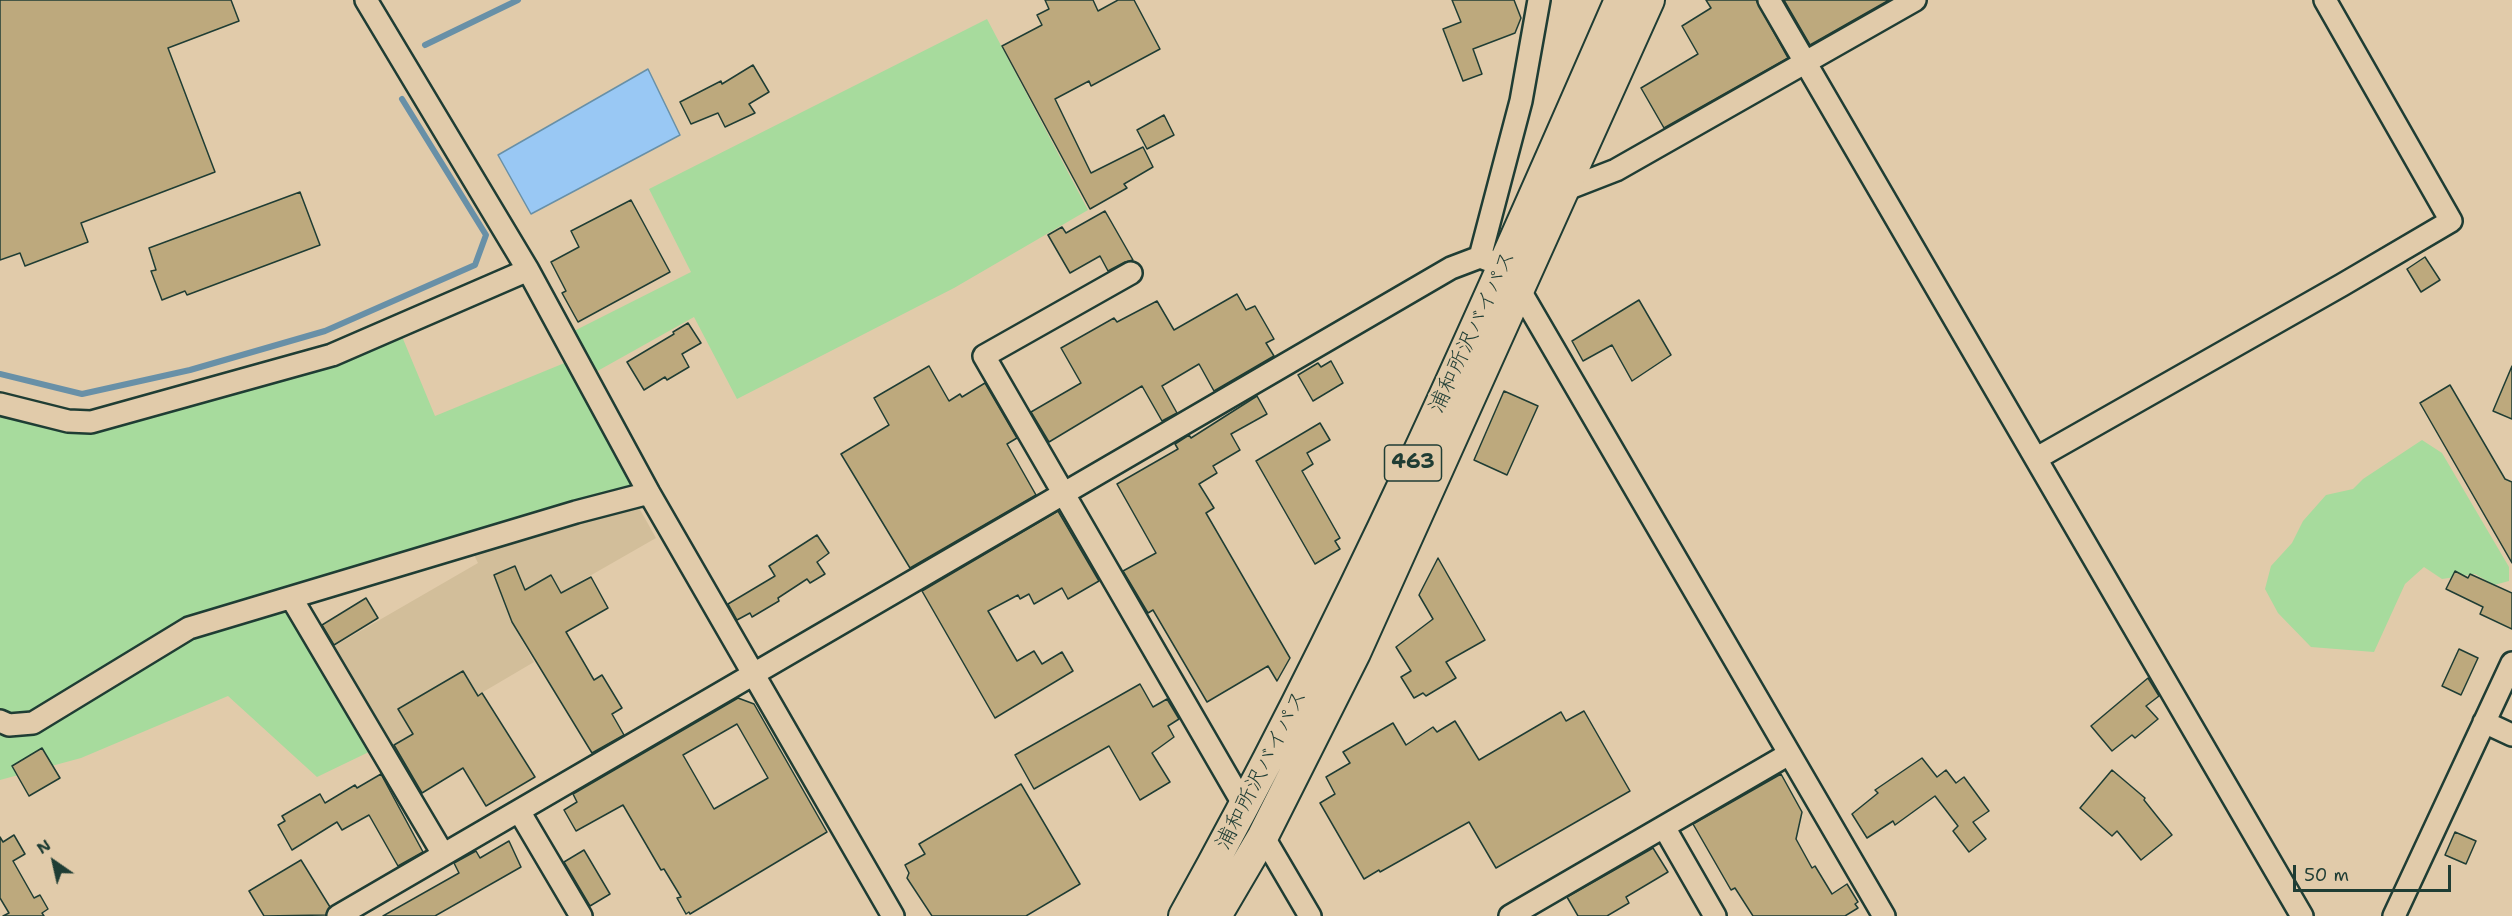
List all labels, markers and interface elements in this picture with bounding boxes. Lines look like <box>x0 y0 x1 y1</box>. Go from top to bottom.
street label: 浦和所沢バイパス <box>1424 247 1522 417</box>
road number: 463 <box>1384 445 1442 481</box>
street label: 浦和所沢バイパス <box>1210 686 1314 854</box>
north arrow <box>24 832 84 892</box>
text: N <box>33 834 55 859</box>
scale bar <box>2296 853 2454 891</box>
text: 50 m <box>2304 863 2349 887</box>

